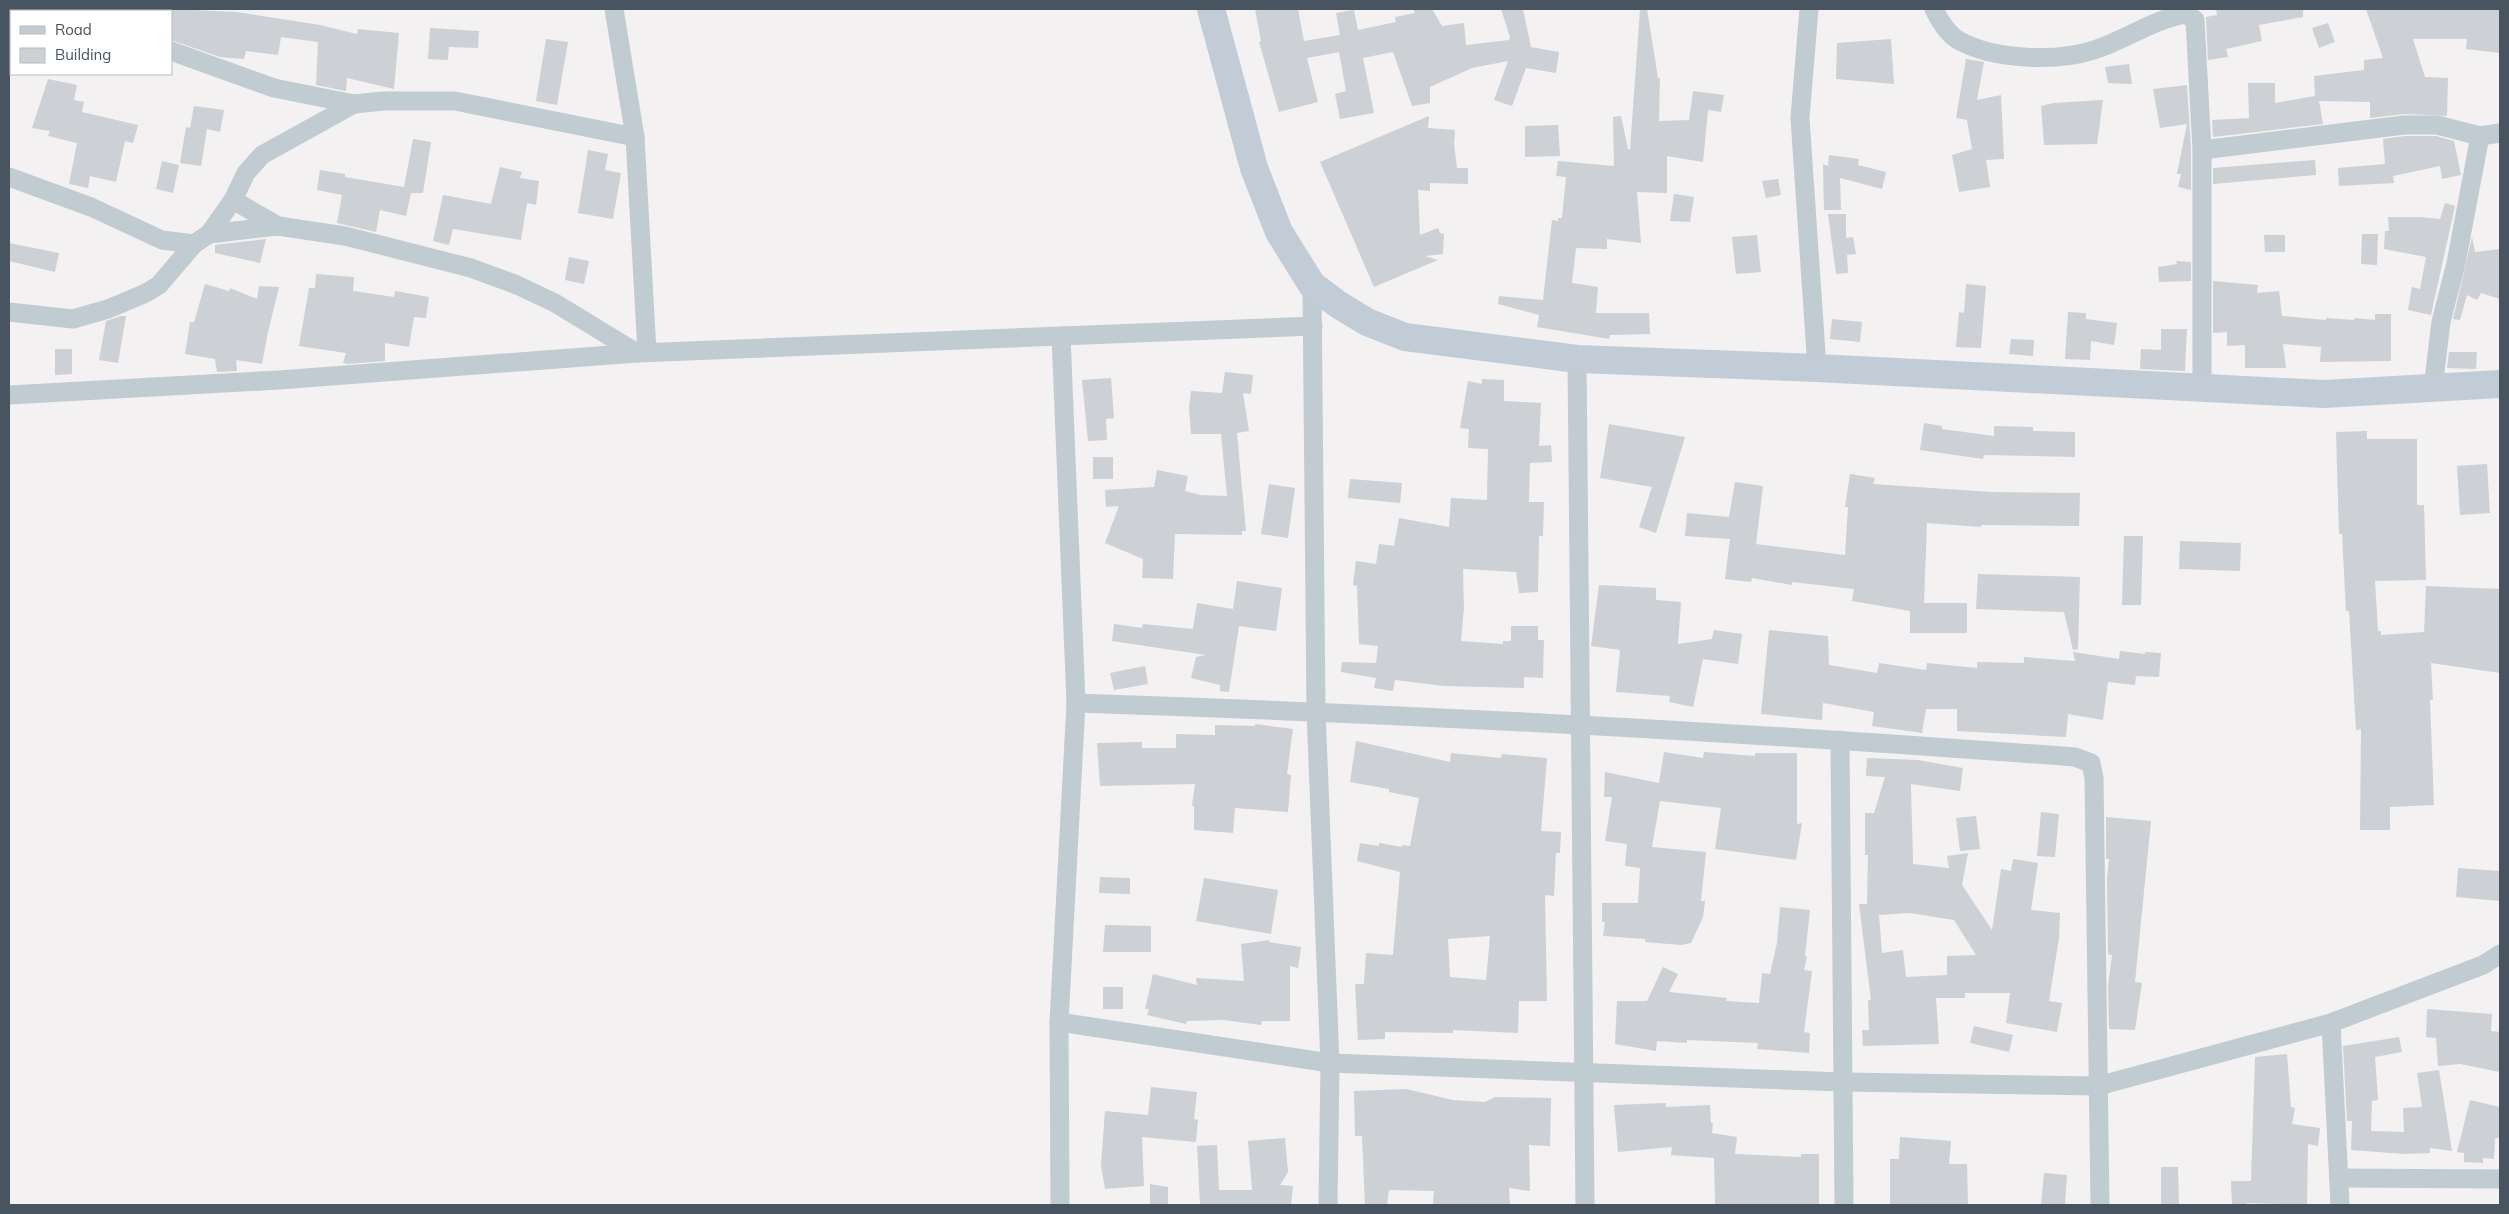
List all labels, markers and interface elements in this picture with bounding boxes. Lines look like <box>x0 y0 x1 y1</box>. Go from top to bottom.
legend <box>10 10 172 75</box>
text: Road <box>55 20 92 39</box>
text: Building <box>55 45 111 64</box>

